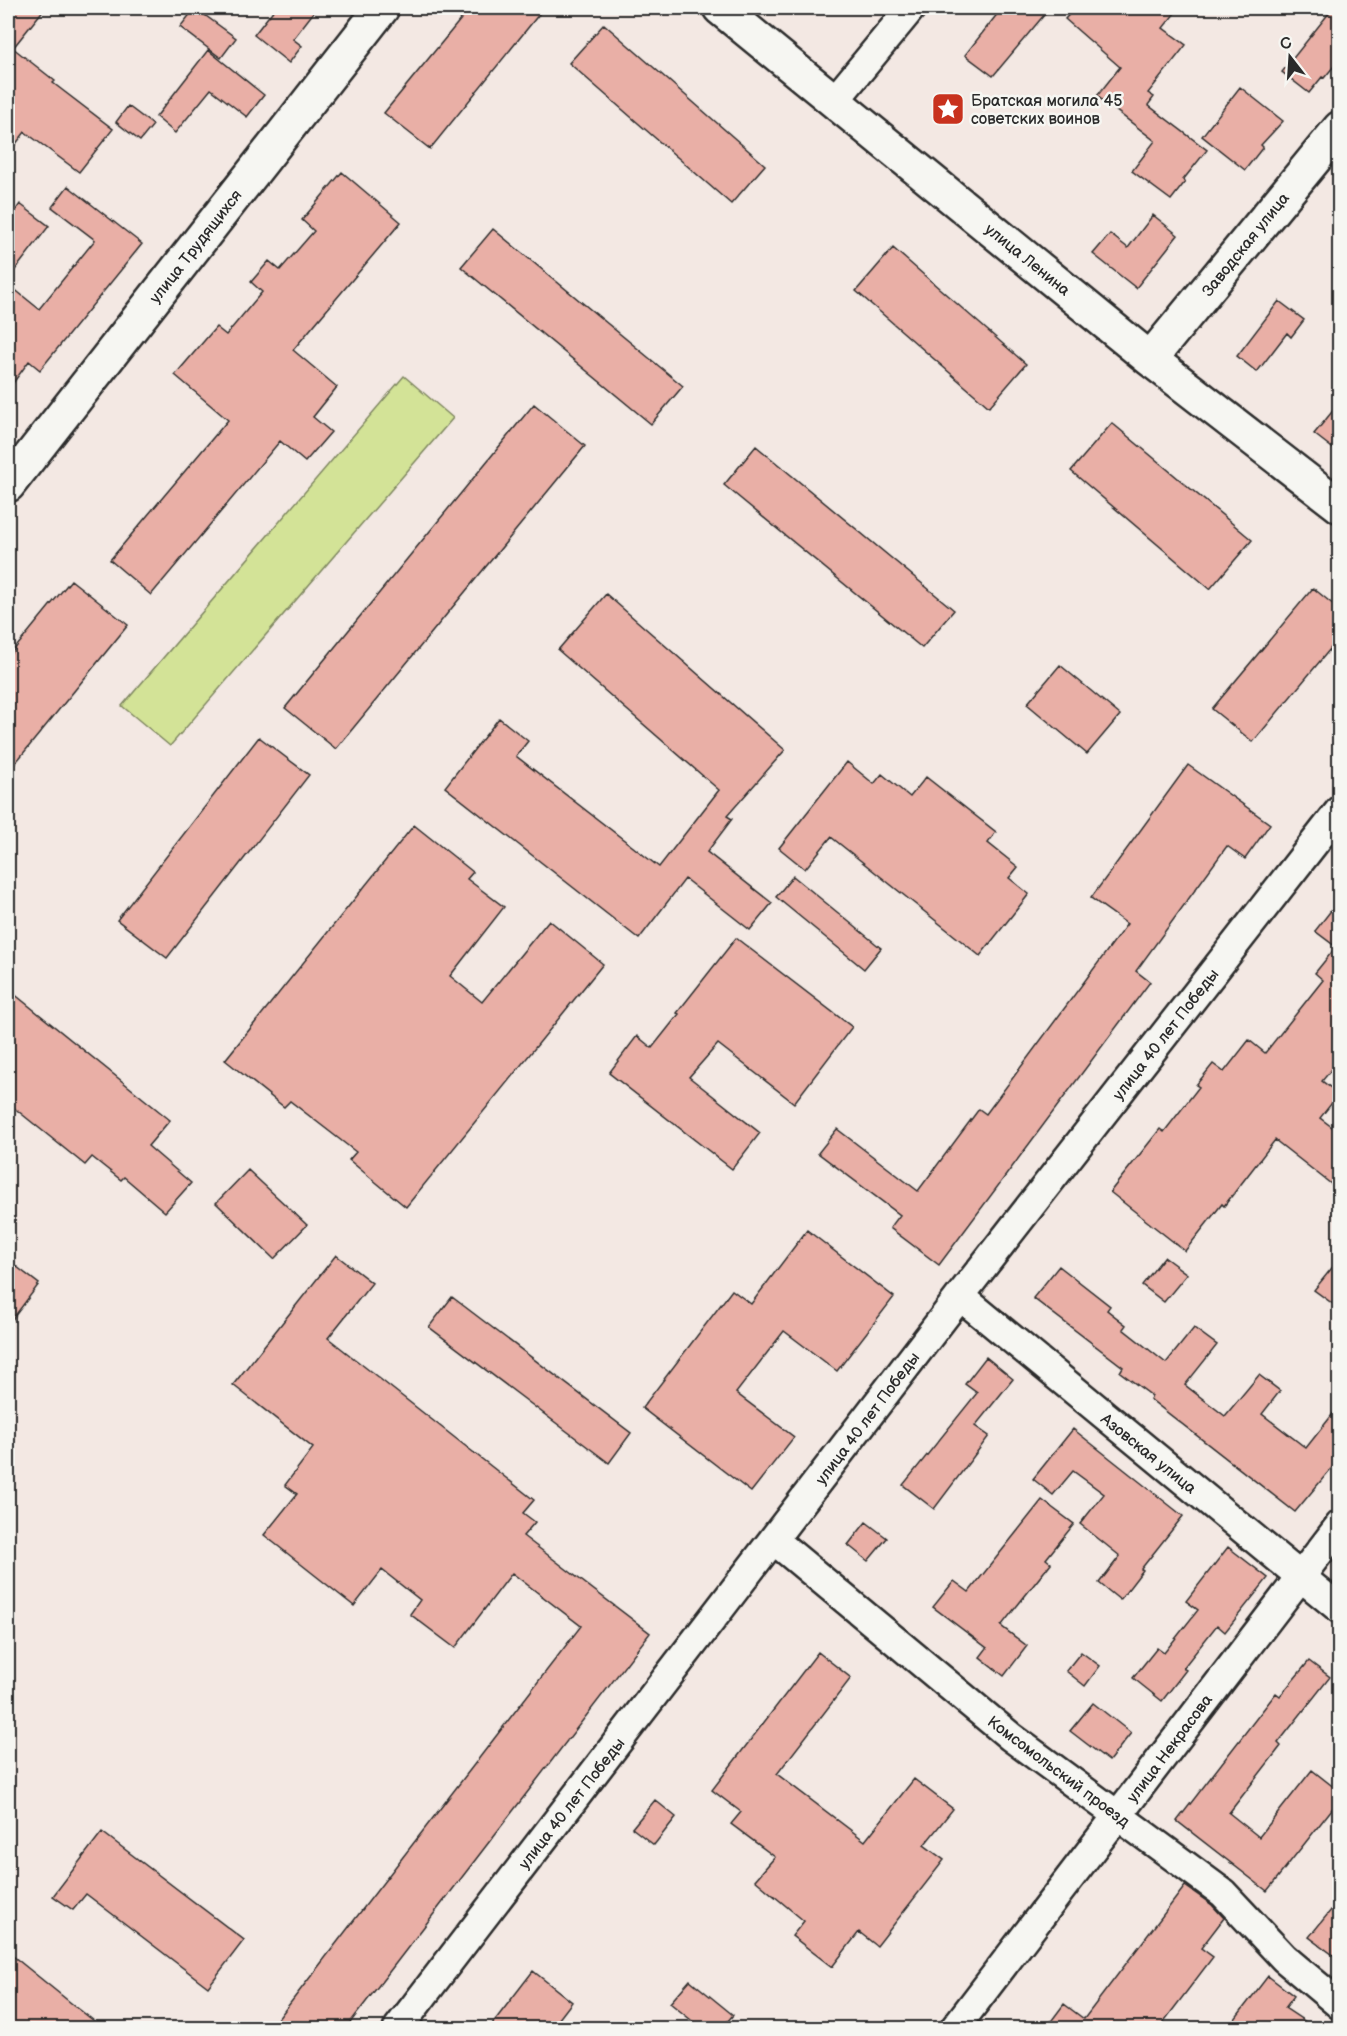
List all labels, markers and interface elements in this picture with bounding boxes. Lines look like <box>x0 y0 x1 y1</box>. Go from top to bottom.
north arrow <box>1260 27 1320 87</box>
text: С <box>1278 33 1294 55</box>
place icon: Братская могила 45 советских воинов <box>930 91 966 127</box>
place label: Братская могила 45 советских воинов <box>971 92 1122 129</box>
street label: улица Трудящихся <box>146 186 246 307</box>
street label: Заводская улица <box>1199 189 1294 301</box>
street label: улица Ленина <box>981 220 1074 301</box>
street label: улица 40 лет Победы <box>1109 966 1223 1104</box>
street label: улица 40 лет Победы <box>812 1349 924 1489</box>
street label: Азовская улица <box>1096 1409 1200 1499</box>
street label: улица Некрасова <box>1123 1691 1217 1807</box>
street label: Комсомольский проезд <box>983 1713 1133 1832</box>
street label: улица 40 лет Победы <box>515 1735 629 1873</box>

